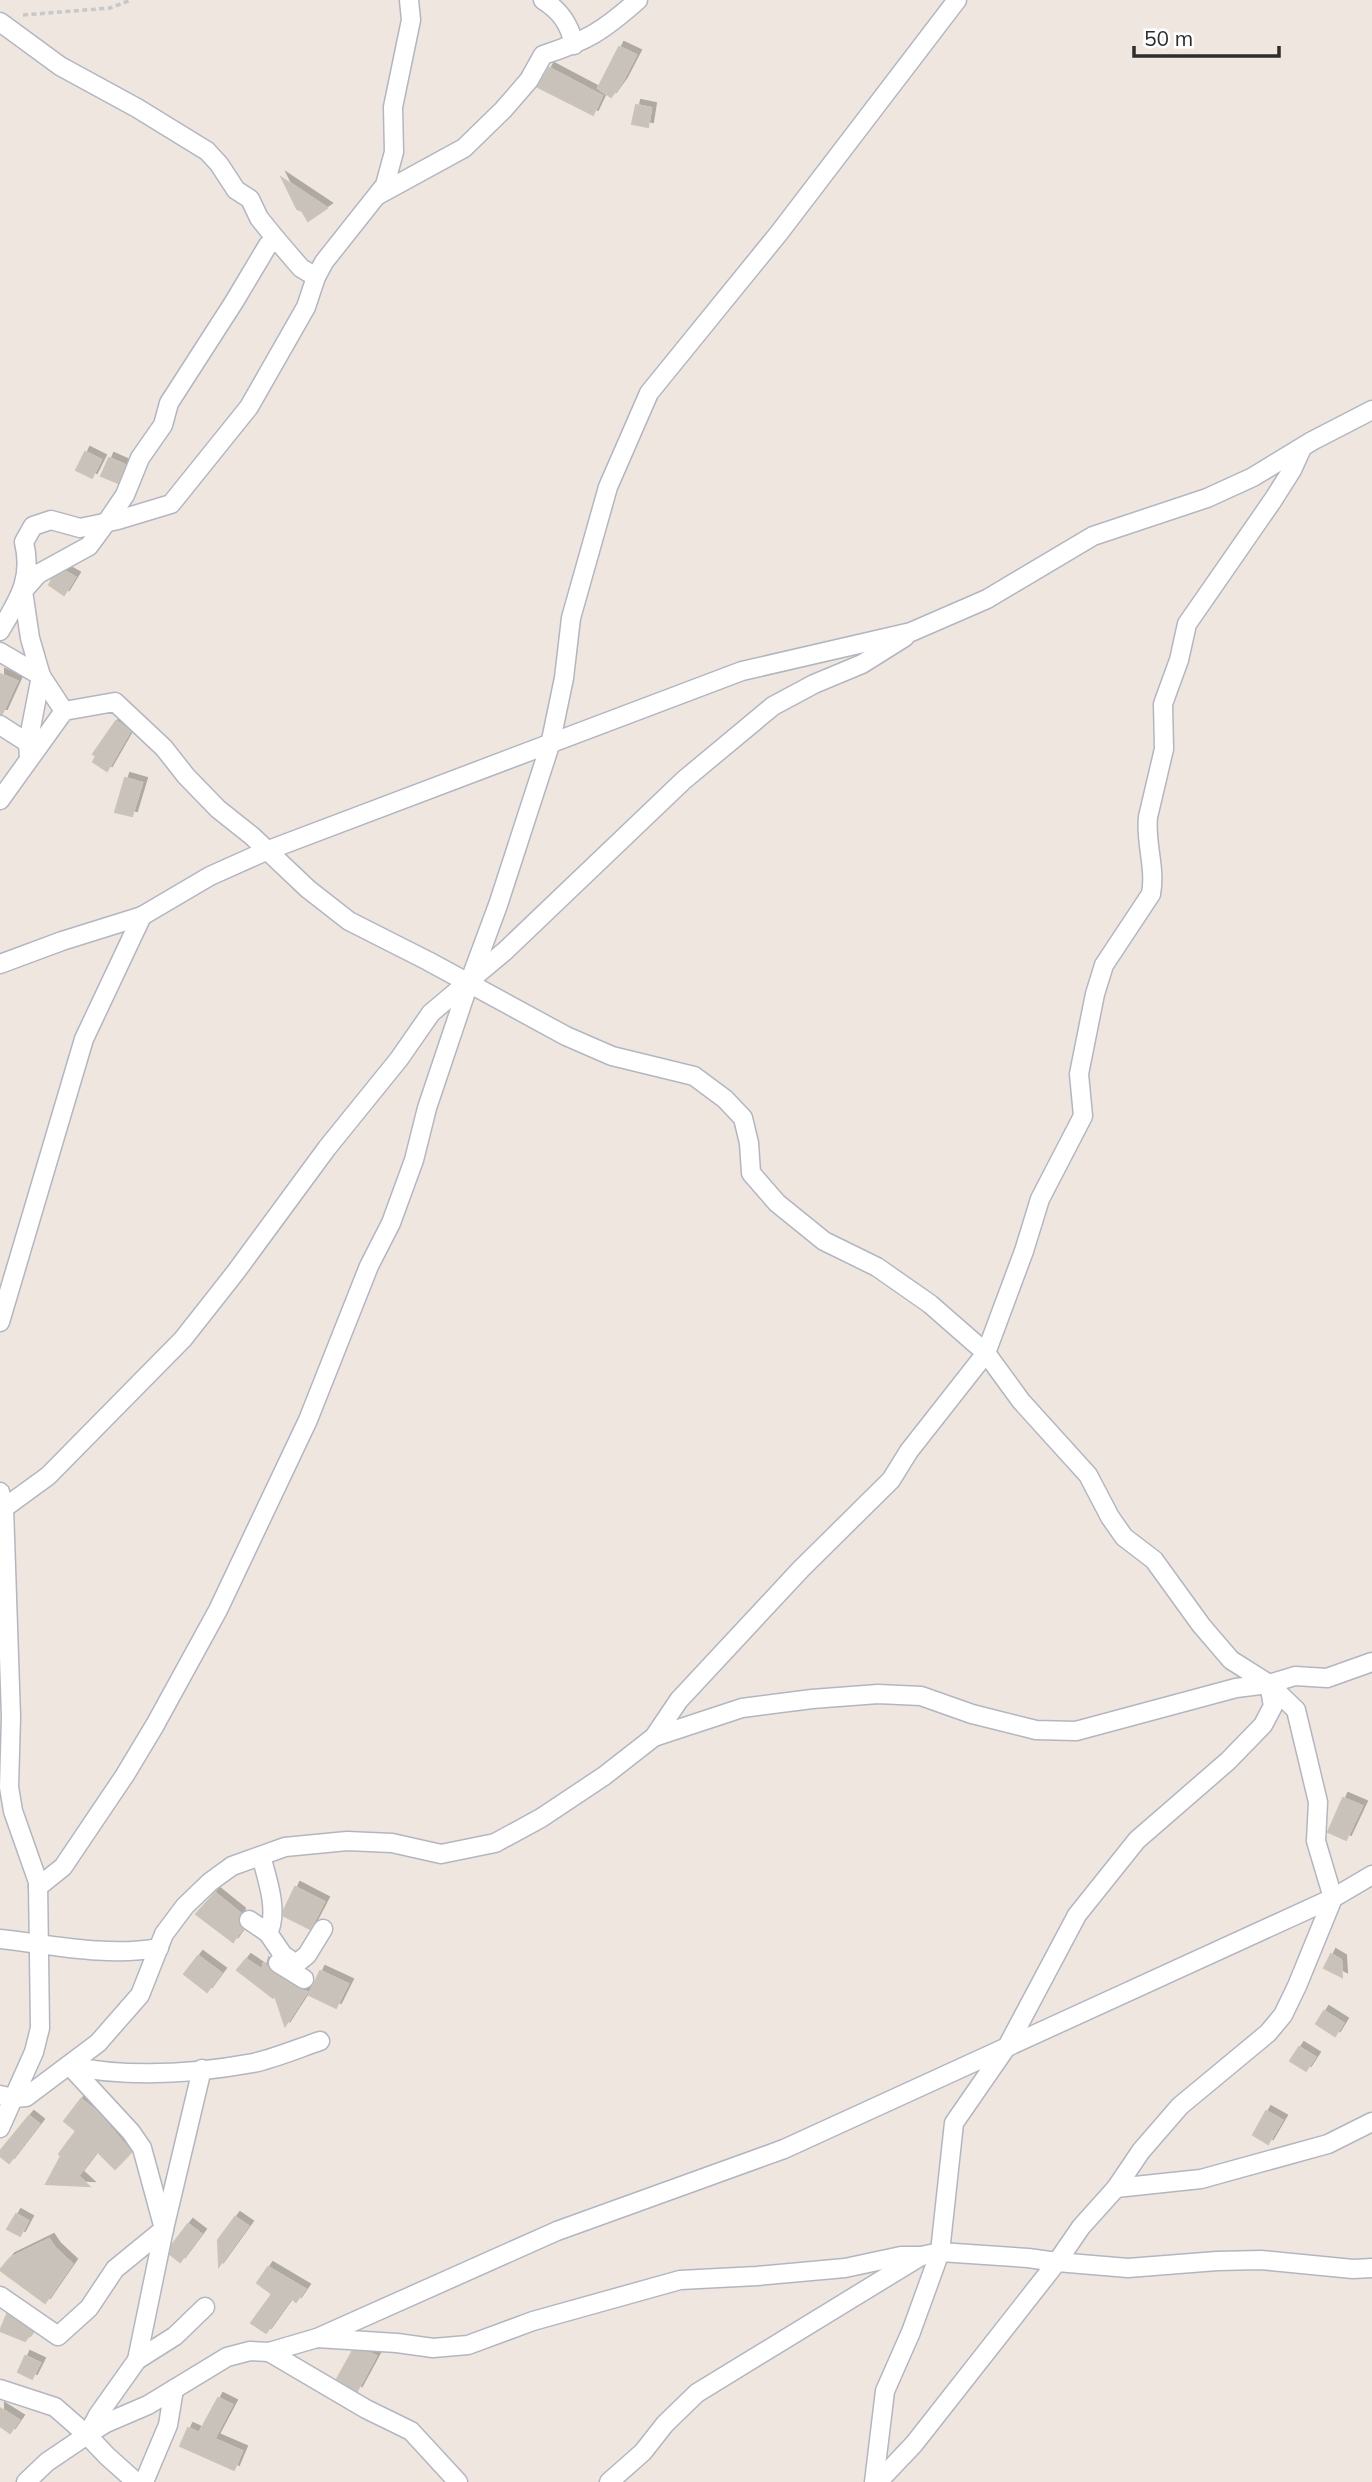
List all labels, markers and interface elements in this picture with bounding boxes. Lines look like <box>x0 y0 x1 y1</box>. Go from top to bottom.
scale bar <box>1134 14 1279 58</box>
text: 50 m <box>1144 25 1193 51</box>

